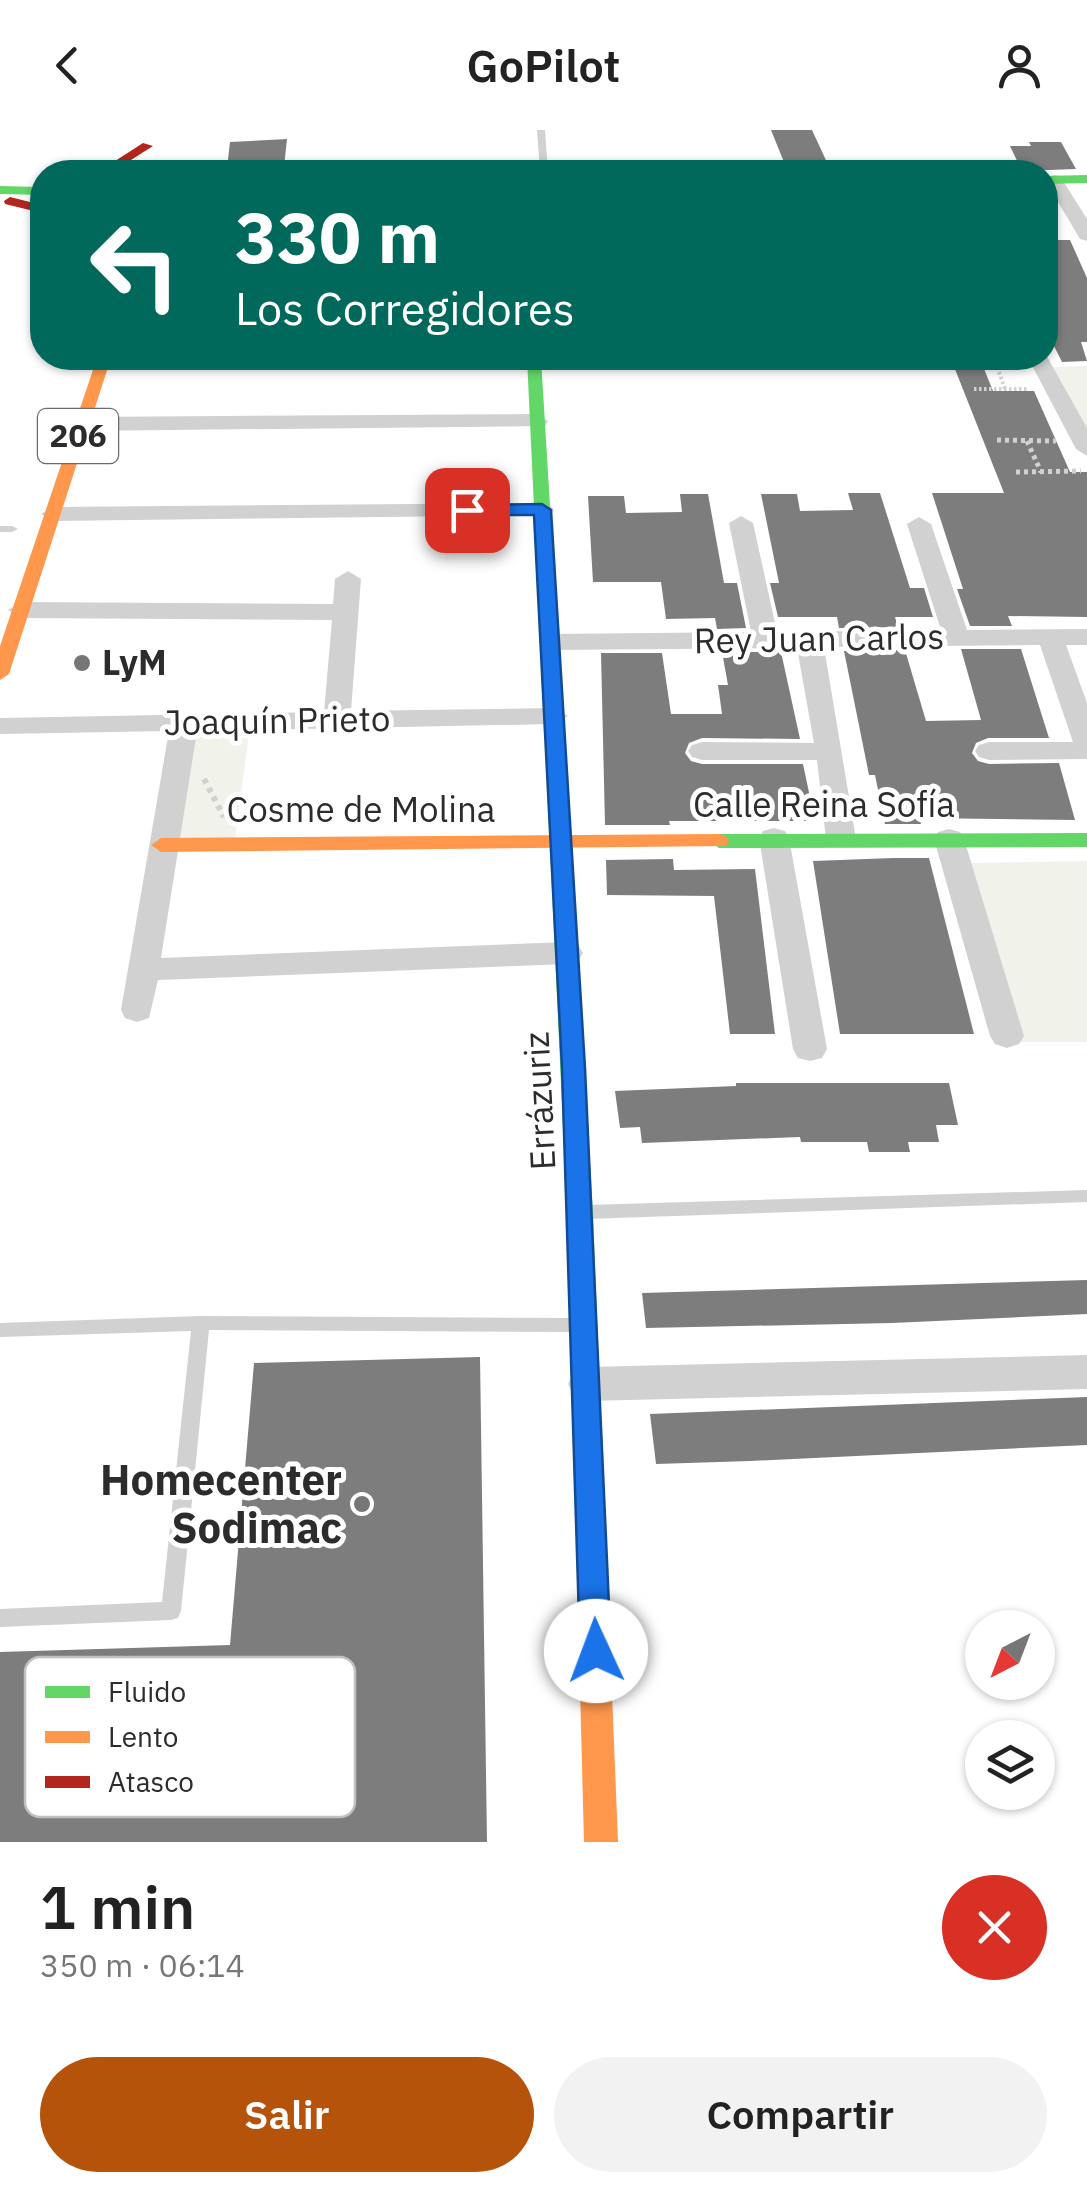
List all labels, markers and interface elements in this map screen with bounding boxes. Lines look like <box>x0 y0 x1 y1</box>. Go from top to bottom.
text: GoPilot <box>467 36 620 94</box>
icon: back <box>40 38 95 93</box>
icon: person <box>992 38 1047 93</box>
text: 330 m <box>235 191 440 282</box>
icon: left <box>70 200 200 330</box>
text: Los Corregidores <box>235 279 575 337</box>
road number: 206 <box>38 409 118 463</box>
pin <box>425 468 510 553</box>
icon: arrive <box>440 483 495 538</box>
street label: Rey Juan Carlos <box>693 613 945 663</box>
place label: LyM <box>102 639 167 685</box>
marker: LyM <box>71 652 93 674</box>
street label: Joaquín Prieto <box>163 695 391 745</box>
street label: Calle Reina Sofía <box>693 781 955 827</box>
street label: Cosme de Molina <box>226 786 496 832</box>
street label: Errázuriz <box>512 1031 566 1171</box>
place label: Homecenter Sodimac <box>100 1452 342 1555</box>
marker: Homecenter Sodimac <box>351 1493 373 1515</box>
position arrow <box>544 1599 648 1703</box>
north arrow <box>965 1610 1055 1700</box>
map controls <box>965 1610 1055 1810</box>
legend <box>25 1657 355 1817</box>
text: Fluido <box>108 1673 186 1710</box>
text: Lento <box>108 1718 178 1755</box>
button: layers <box>965 1720 1055 1810</box>
text: Atasco <box>108 1763 194 1800</box>
text: 1 min <box>40 1867 195 1946</box>
button: close <box>942 1875 1047 1980</box>
text: 350 m · 06:14 <box>40 1944 245 1986</box>
button: Salir <box>40 2057 534 2172</box>
button: Compartir <box>554 2057 1047 2172</box>

